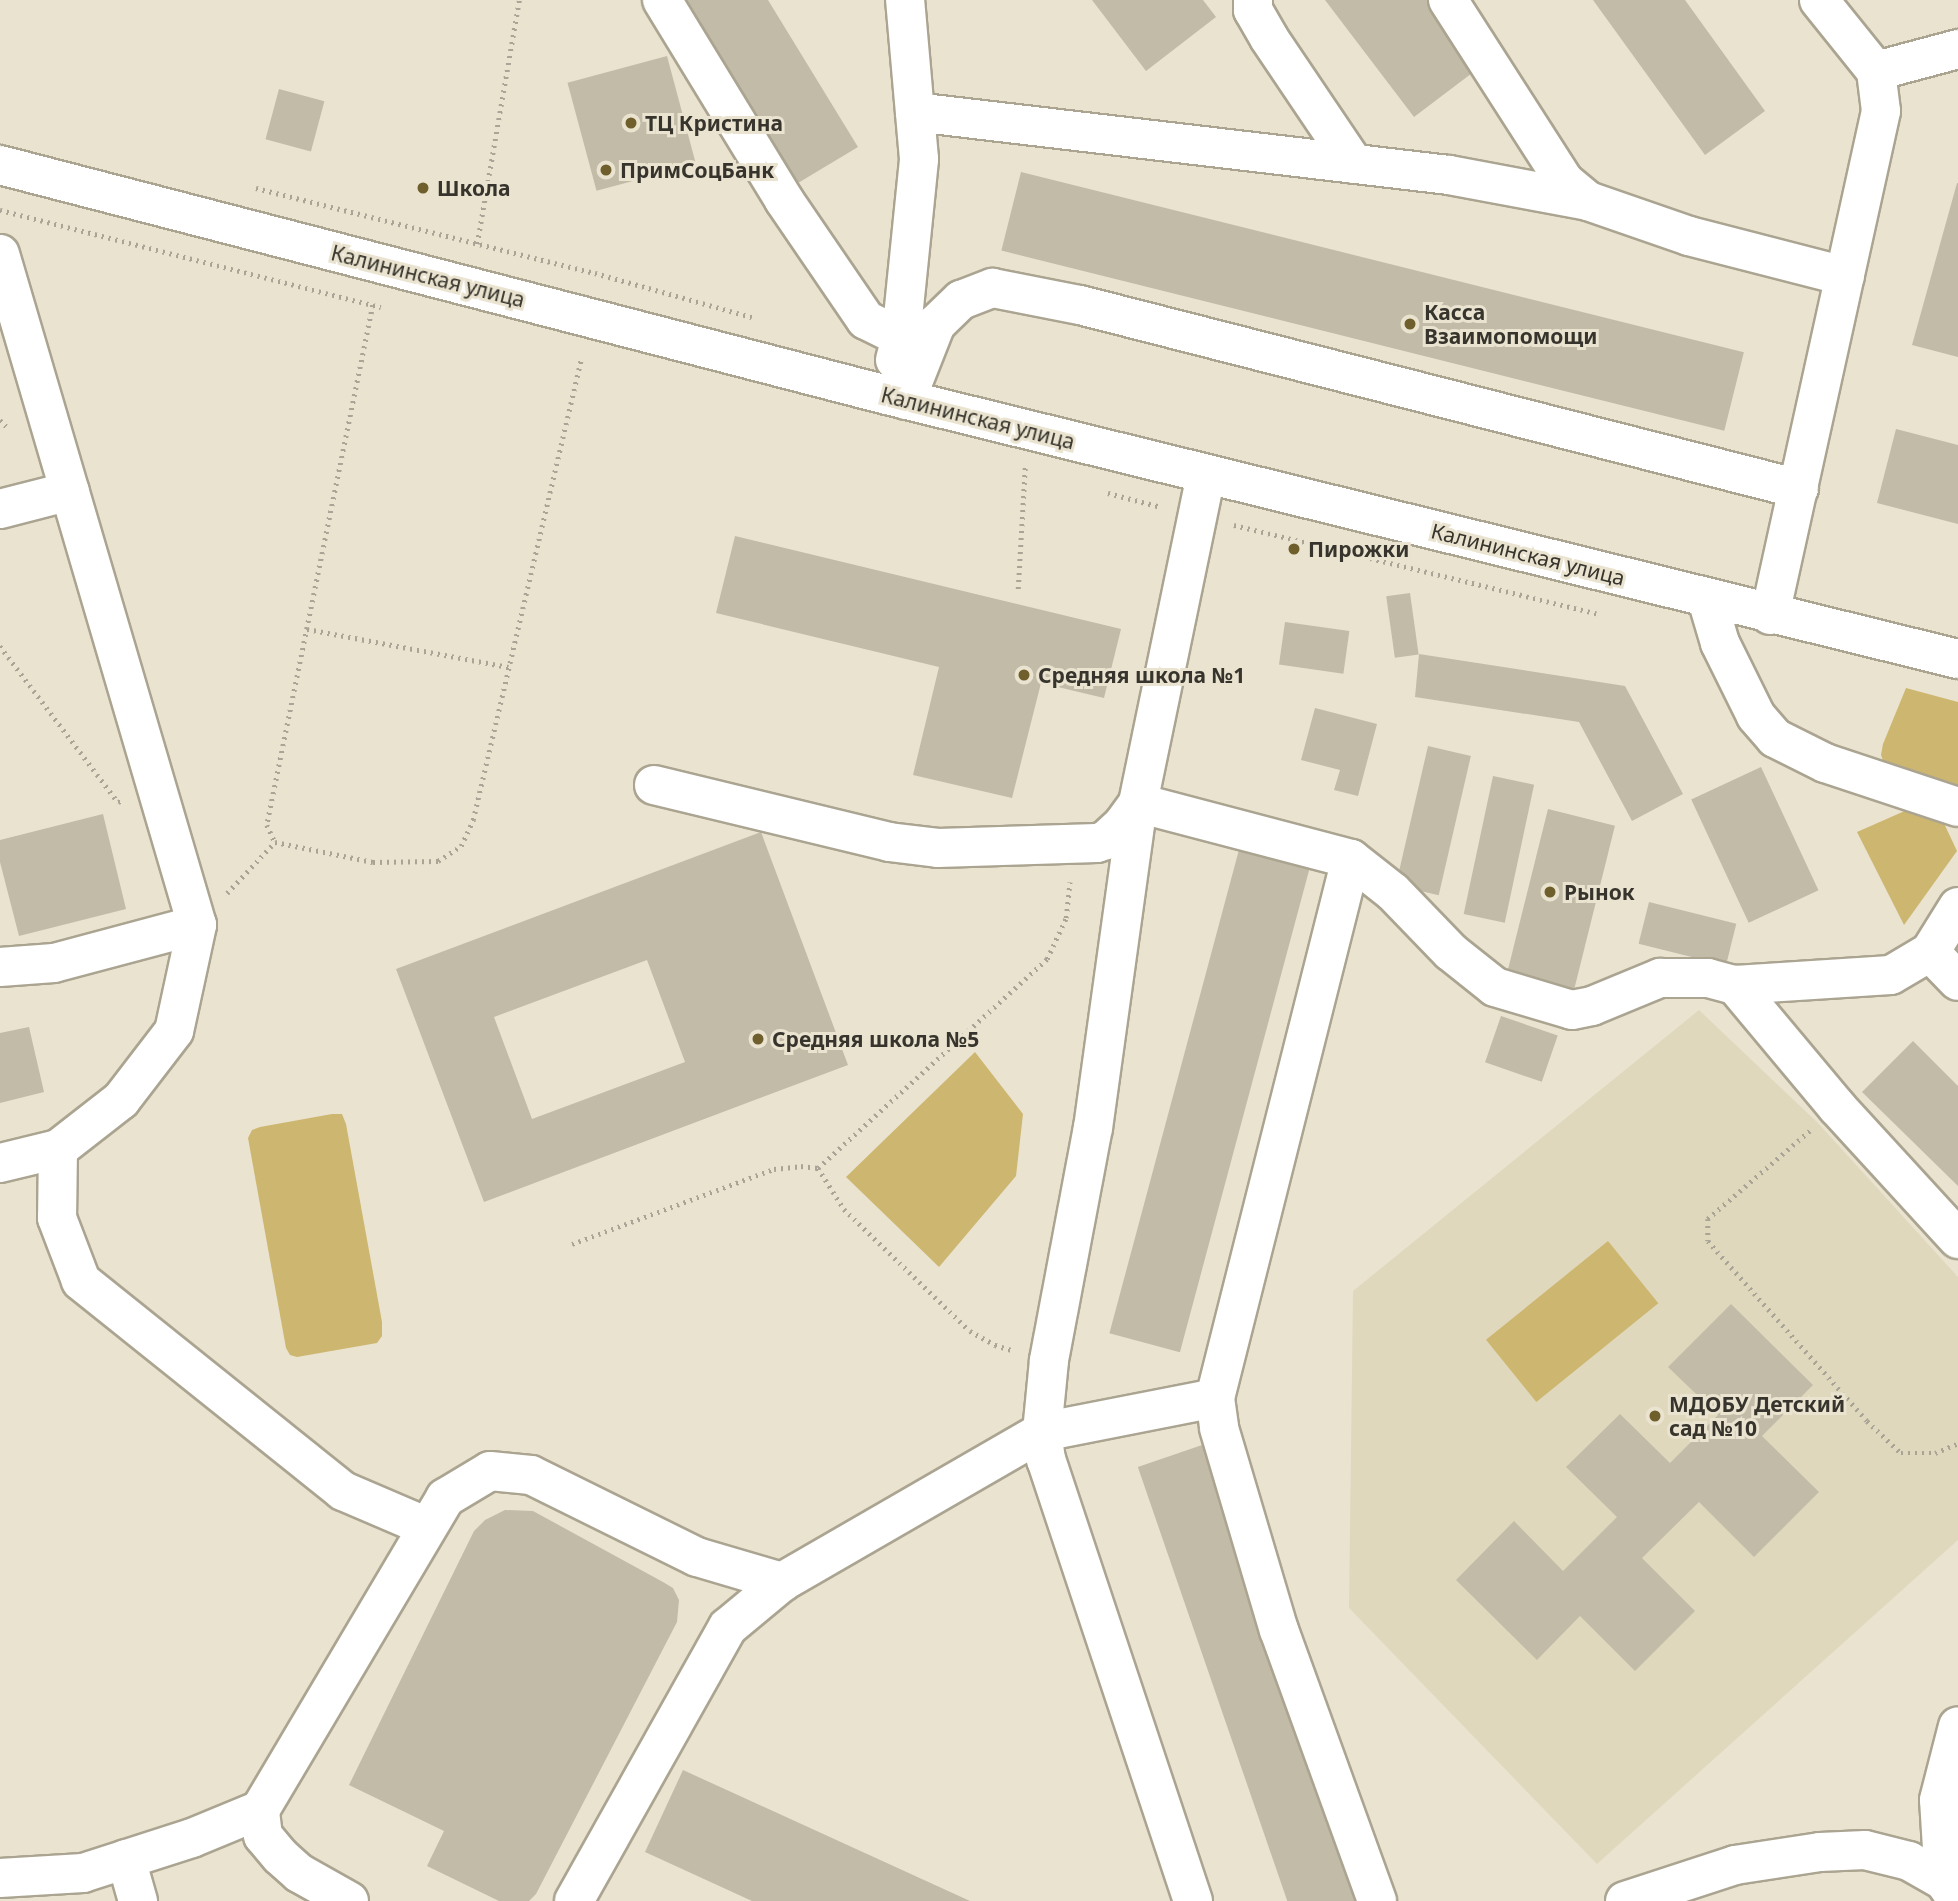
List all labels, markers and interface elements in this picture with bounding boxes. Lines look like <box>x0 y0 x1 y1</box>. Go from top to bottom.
place label: ТЦ Кристина <box>645 110 783 136</box>
marker: ТЦ Кристина <box>623 115 639 131</box>
place label: ПримСоцБанк <box>620 157 774 183</box>
marker: ПримСоцБанк <box>598 162 614 178</box>
place label: Школа <box>437 175 511 201</box>
marker: Школа <box>415 180 431 196</box>
street label: Калининская улица <box>329 240 527 312</box>
place label: Касса Взаимопомощи <box>1424 299 1598 349</box>
marker: Касса Взаимопомощи <box>1402 316 1418 332</box>
street label: Калининская улица <box>879 382 1077 454</box>
street label: Калининская улица <box>1429 518 1627 590</box>
place label: Пирожки <box>1308 536 1409 562</box>
marker: Пирожки <box>1286 541 1302 557</box>
place label: Средняя школа №1 <box>1038 662 1245 688</box>
marker: Средняя школа №1 <box>1016 667 1032 683</box>
place label: Рынок <box>1564 879 1635 905</box>
marker: Рынок <box>1542 884 1558 900</box>
place label: Средняя школа №5 <box>772 1026 979 1052</box>
marker: Средняя школа №5 <box>750 1031 766 1047</box>
place label: МДОБУ Детский сад №10 <box>1669 1391 1845 1441</box>
marker: МДОБУ Детский сад №10 <box>1647 1408 1663 1424</box>

